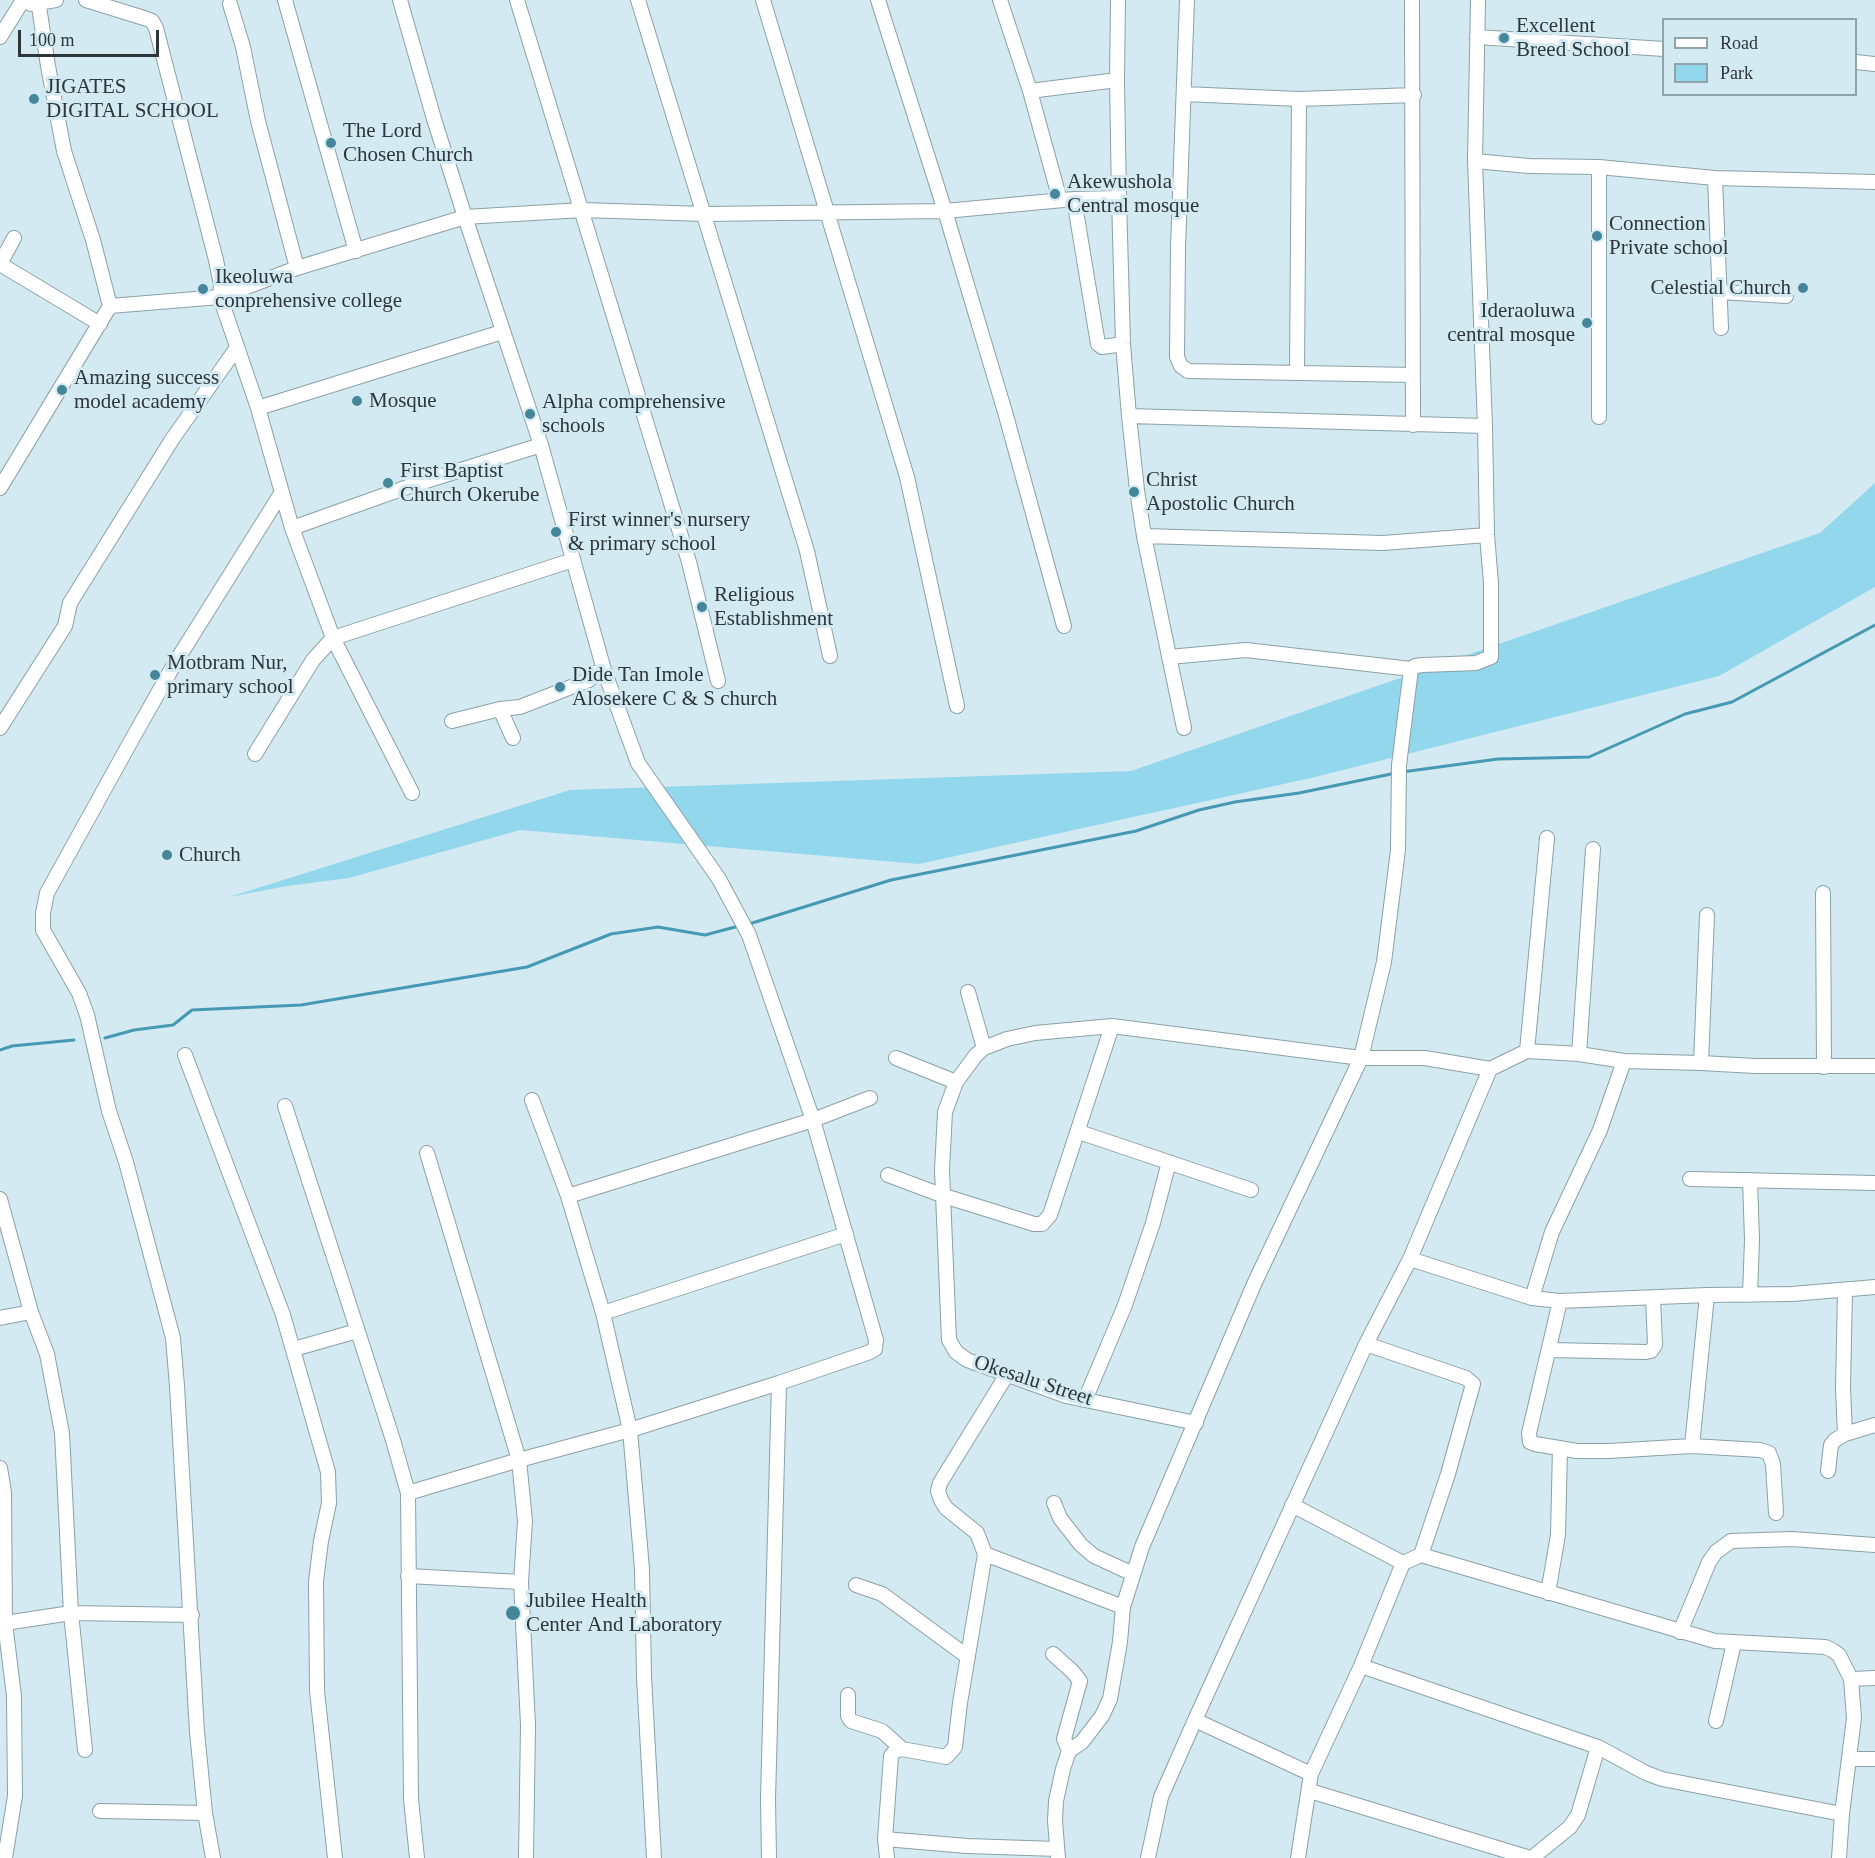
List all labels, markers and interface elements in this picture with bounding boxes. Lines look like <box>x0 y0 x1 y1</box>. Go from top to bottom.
place label: Excellent Breed School <box>1516 13 1630 63</box>
scale bar <box>21 18 162 56</box>
legend <box>1662 18 1857 96</box>
text: 100 m <box>29 30 75 50</box>
marker: Excellent Breed School <box>1497 31 1511 45</box>
text: Road <box>1720 33 1758 53</box>
text: Park <box>1720 63 1753 83</box>
place label: JIGATES DIGITAL SCHOOL <box>46 74 219 124</box>
marker: JIGATES DIGITAL SCHOOL <box>27 92 41 106</box>
place label: The Lord Chosen Church <box>343 118 473 168</box>
marker: The Lord Chosen Church <box>324 136 338 150</box>
place label: Akewushola Central mosque <box>1067 169 1199 219</box>
marker: Akewushola Central mosque <box>1048 187 1062 201</box>
place label: Connection Private school <box>1609 211 1729 261</box>
marker: Connection Private school <box>1590 229 1604 243</box>
place label: Ikeoluwa conprehensive college <box>215 264 402 314</box>
place label: Celestial Church <box>1650 275 1791 301</box>
marker: Celestial Church <box>1796 281 1810 295</box>
marker: Ikeoluwa conprehensive college <box>196 282 210 296</box>
place label: Ideraoluwa central mosque <box>1447 298 1575 348</box>
marker: Ideraoluwa central mosque <box>1580 316 1594 330</box>
place label: Amazing success model academy <box>74 365 219 415</box>
marker: Amazing success model academy <box>55 383 69 397</box>
place label: Mosque <box>369 388 437 414</box>
place label: Alpha comprehensive schools <box>542 389 726 439</box>
marker: Mosque <box>350 394 364 408</box>
marker: Alpha comprehensive schools <box>523 407 537 421</box>
place label: First Baptist Church Okerube <box>400 458 539 508</box>
place label: Christ Apostolic Church <box>1146 467 1295 517</box>
marker: First Baptist Church Okerube <box>381 476 395 490</box>
marker: Christ Apostolic Church <box>1127 485 1141 499</box>
place label: First winner's nursery & primary school <box>568 507 750 557</box>
marker: First winner's nursery & primary school <box>549 525 563 539</box>
place label: Religious Establishment <box>714 582 833 632</box>
marker: Religious Establishment <box>695 600 709 614</box>
place label: Motbram Nur, primary school <box>167 650 294 700</box>
place label: Dide Tan Imole Alosekere C & S church <box>572 662 777 712</box>
marker: Motbram Nur, primary school <box>148 668 162 682</box>
marker: Dide Tan Imole Alosekere C & S church <box>553 680 567 694</box>
place label: Church <box>179 842 241 868</box>
marker: Church <box>160 848 174 862</box>
street label: Okesalu Street <box>971 1350 1095 1412</box>
place label: Jubilee Health Center And Laboratory <box>526 1588 722 1638</box>
marker: Jubilee Health Center And Laboratory <box>504 1604 522 1622</box>

